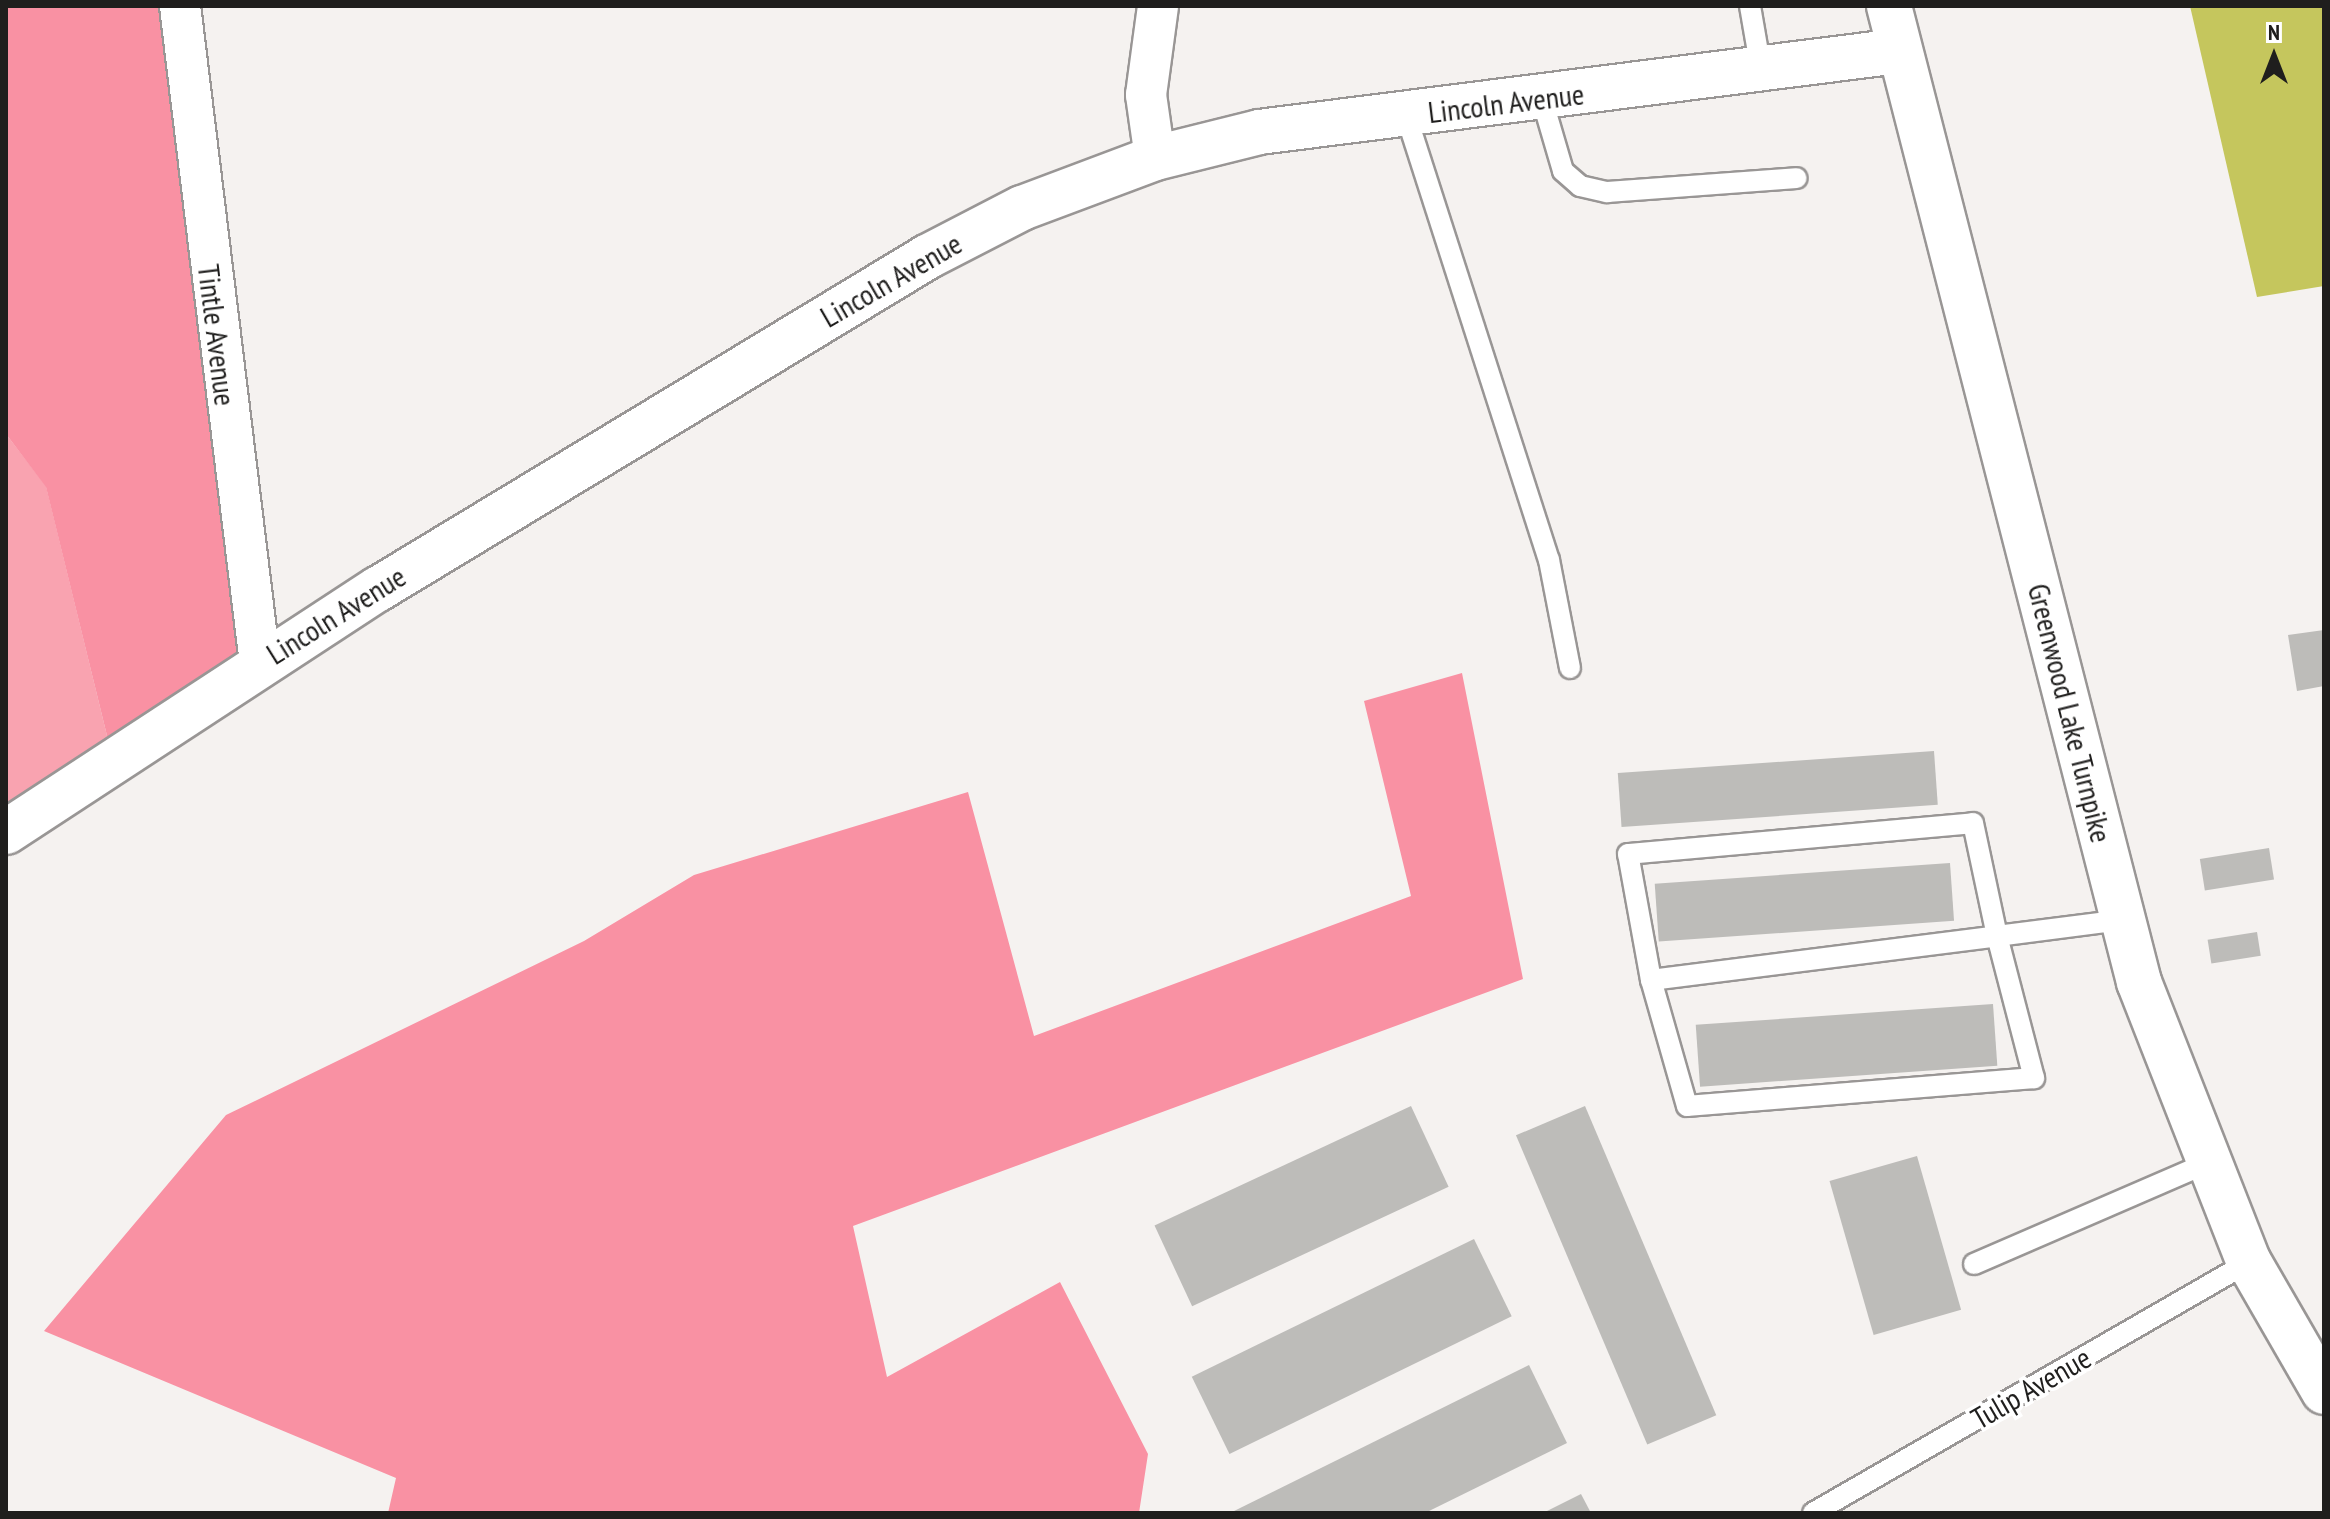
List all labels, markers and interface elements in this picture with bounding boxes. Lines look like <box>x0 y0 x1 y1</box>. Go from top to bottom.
north arrow <box>2234 16 2314 96</box>
text: N <box>2268 18 2280 46</box>
street label: Lincoln Avenue <box>1426 76 1586 130</box>
street label: Lincoln Avenue <box>814 225 968 335</box>
street label: Tintle Avenue <box>190 262 244 408</box>
street label: Lincoln Avenue <box>260 558 412 672</box>
street label: Greenwood Lake Turnpike <box>2020 580 2120 846</box>
street label: Tulip Avenue <box>1965 1339 2097 1437</box>

